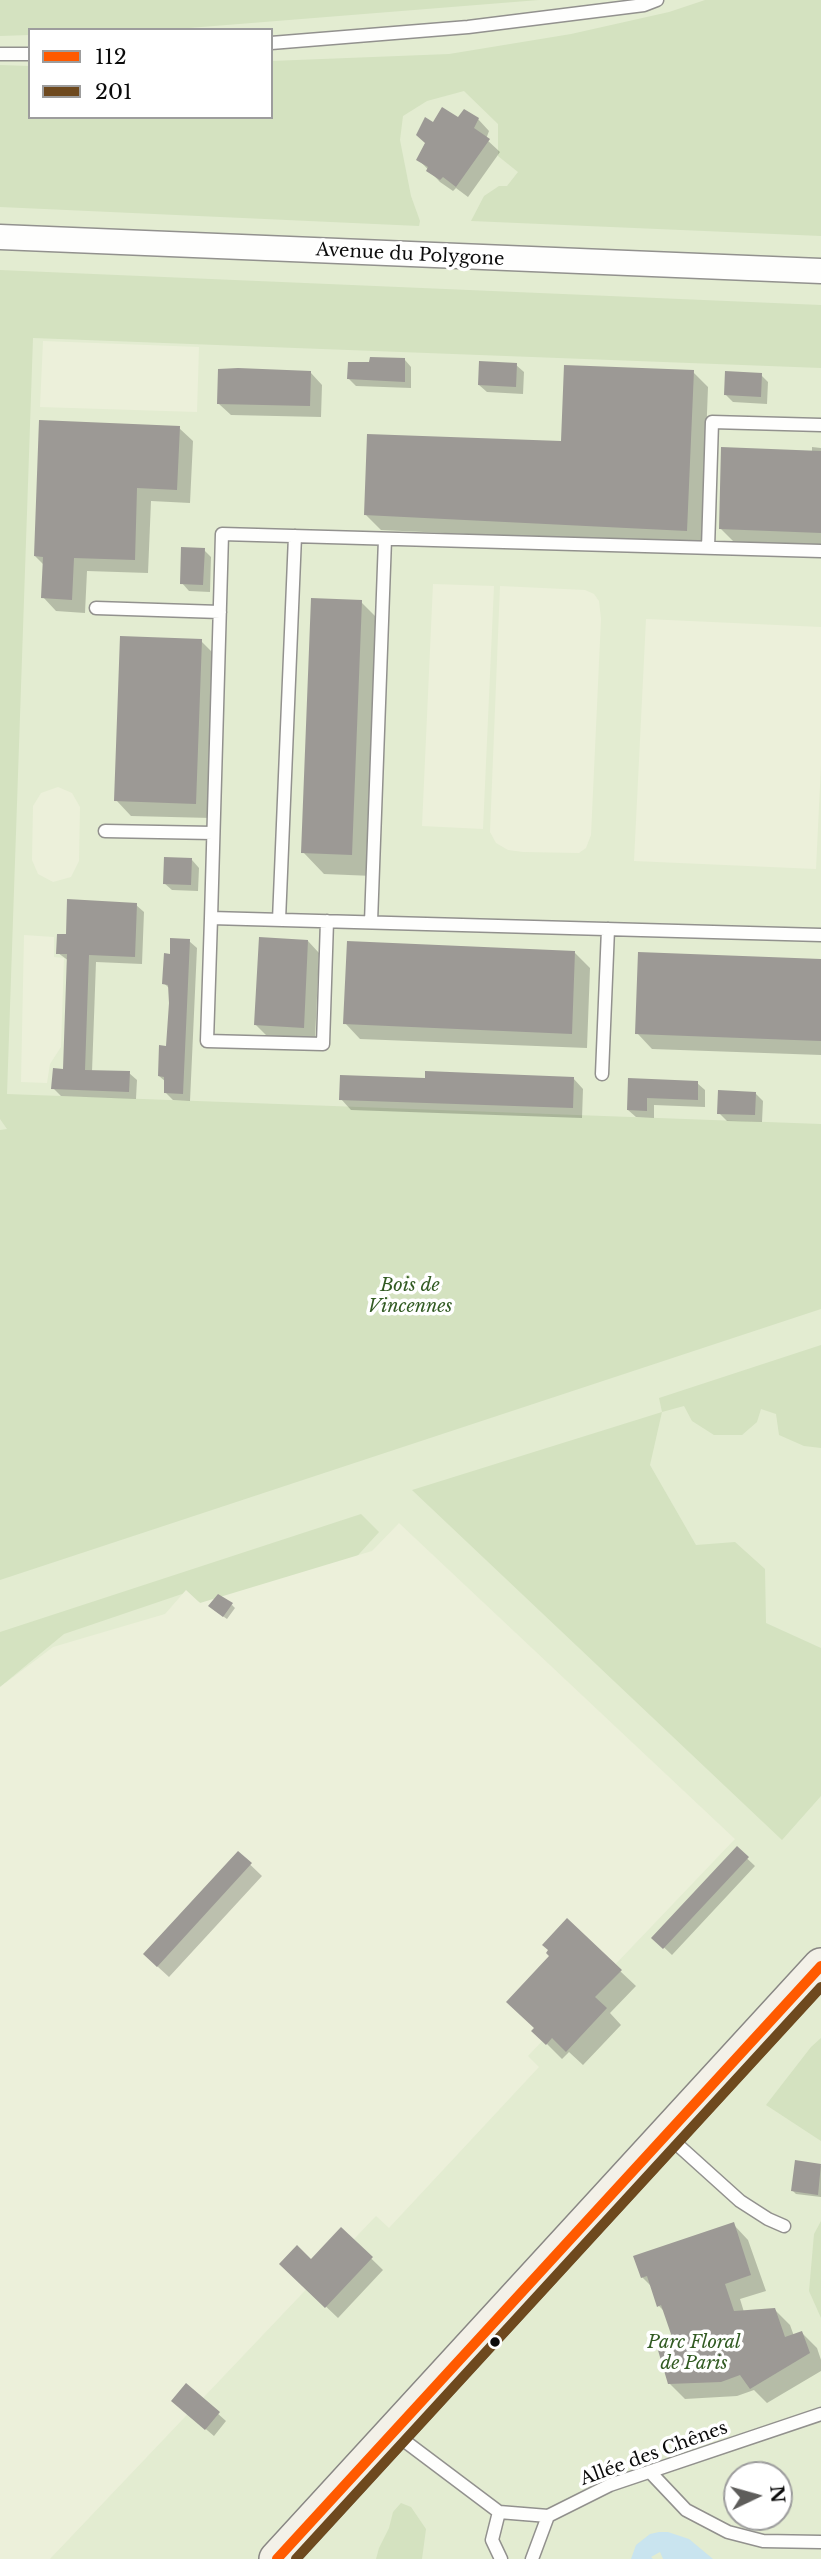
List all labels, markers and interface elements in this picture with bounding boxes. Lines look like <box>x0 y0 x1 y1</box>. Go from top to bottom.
legend <box>28 28 273 119</box>
text: 112 <box>95 44 127 70</box>
text: 201 <box>95 79 132 105</box>
street label: Avenue du Polygone <box>315 239 505 271</box>
park label: Bois de Vincennes <box>368 1275 452 1318</box>
park label: Parc Floral de Paris <box>647 2332 741 2374</box>
unlabelled marker <box>488 2335 502 2349</box>
street label: Allée des Chênes <box>577 2417 731 2491</box>
north arrow <box>723 2461 793 2531</box>
text: N <box>765 2484 790 2504</box>

